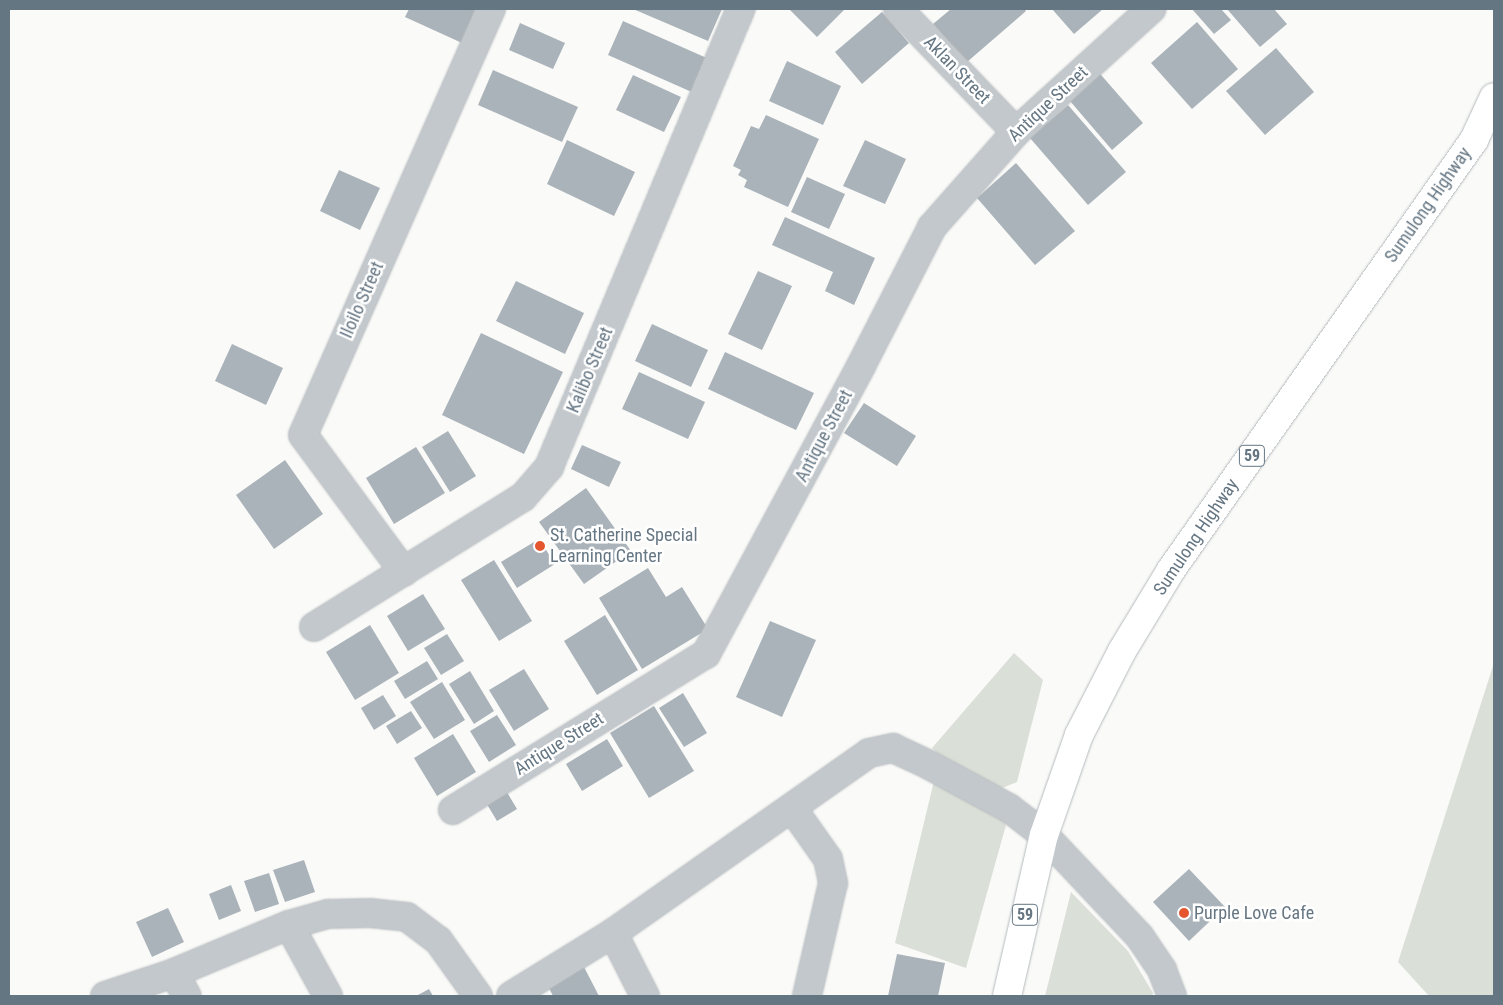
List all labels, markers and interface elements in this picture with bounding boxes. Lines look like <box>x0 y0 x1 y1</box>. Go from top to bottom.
street label: Aklan Street <box>919 31 995 109</box>
street label: Antique Street <box>1004 62 1092 146</box>
street label: Sumulong Highway <box>1380 143 1476 267</box>
street label: Iloilo Street <box>336 258 388 342</box>
street label: Kalibo Street <box>562 324 618 416</box>
street label: Antique Street <box>791 386 857 486</box>
road number: 59 <box>1238 442 1266 470</box>
street label: Sumulong Highway <box>1149 475 1243 599</box>
place label: St. Catherine Special Learning Center <box>550 525 698 568</box>
marker: St. Catherine Special Learning Center <box>534 540 546 552</box>
street label: Antique Street <box>510 708 608 780</box>
road number: 59 <box>1011 902 1039 928</box>
place label: Purple Love Cafe <box>1194 902 1314 924</box>
marker: Purple Love Cafe <box>1178 907 1190 919</box>

